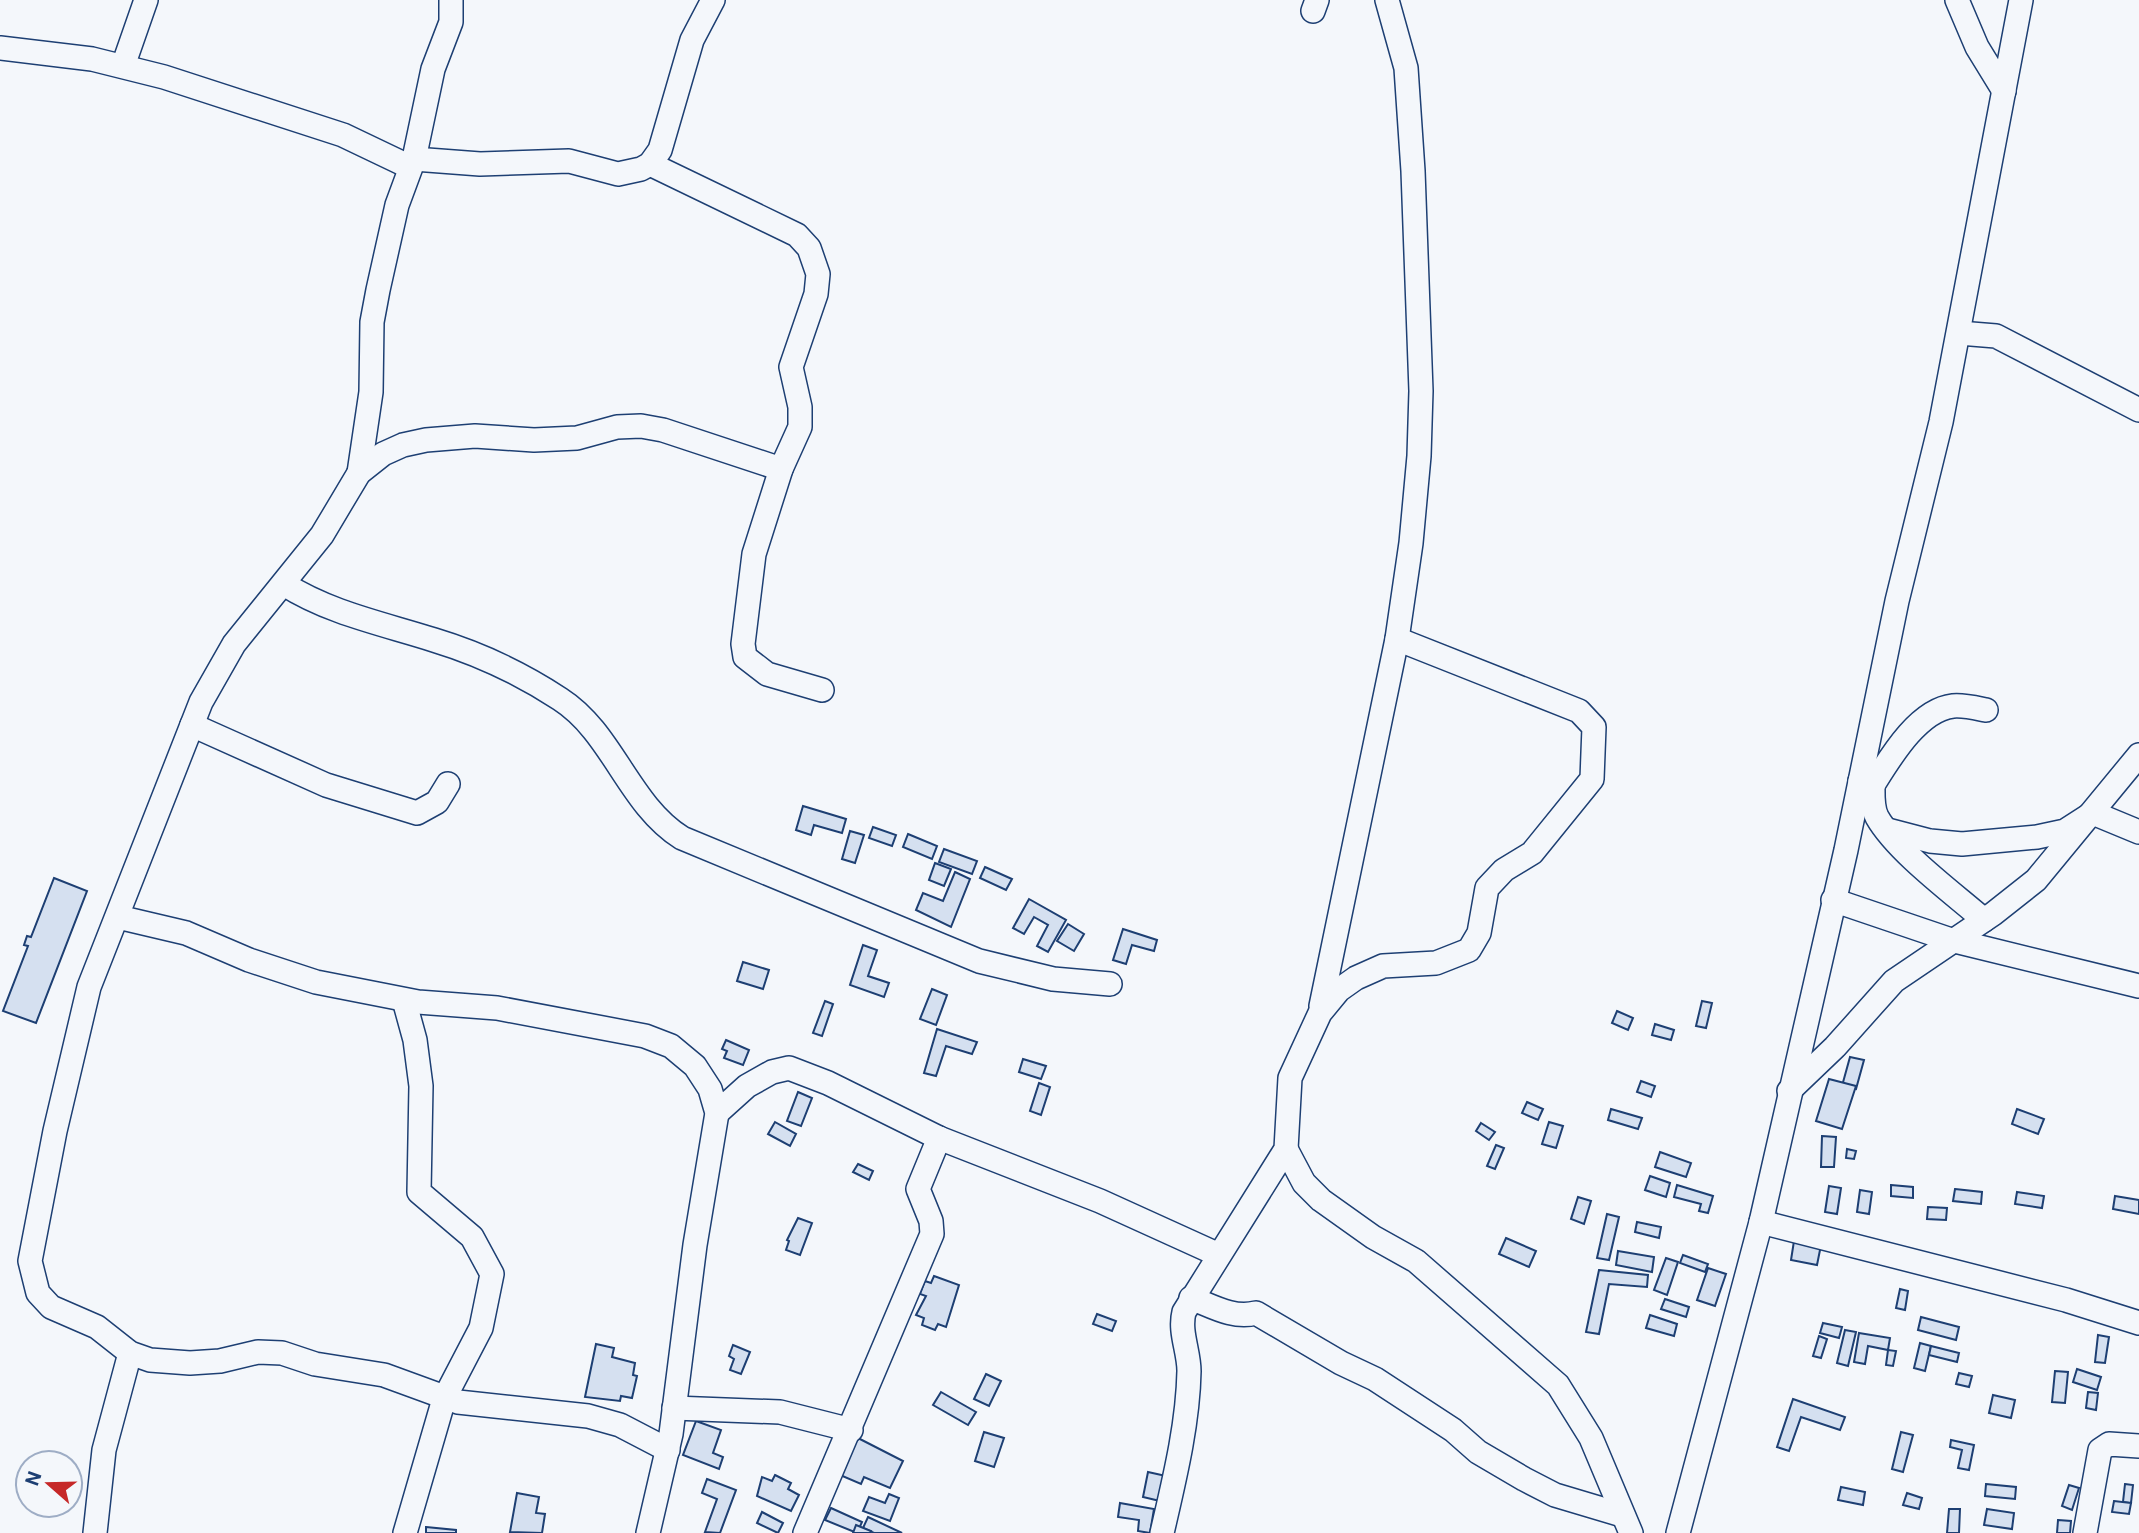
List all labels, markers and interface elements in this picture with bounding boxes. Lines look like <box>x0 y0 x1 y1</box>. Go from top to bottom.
north arrow <box>14 1449 84 1519</box>
text: N <box>20 1468 47 1489</box>

